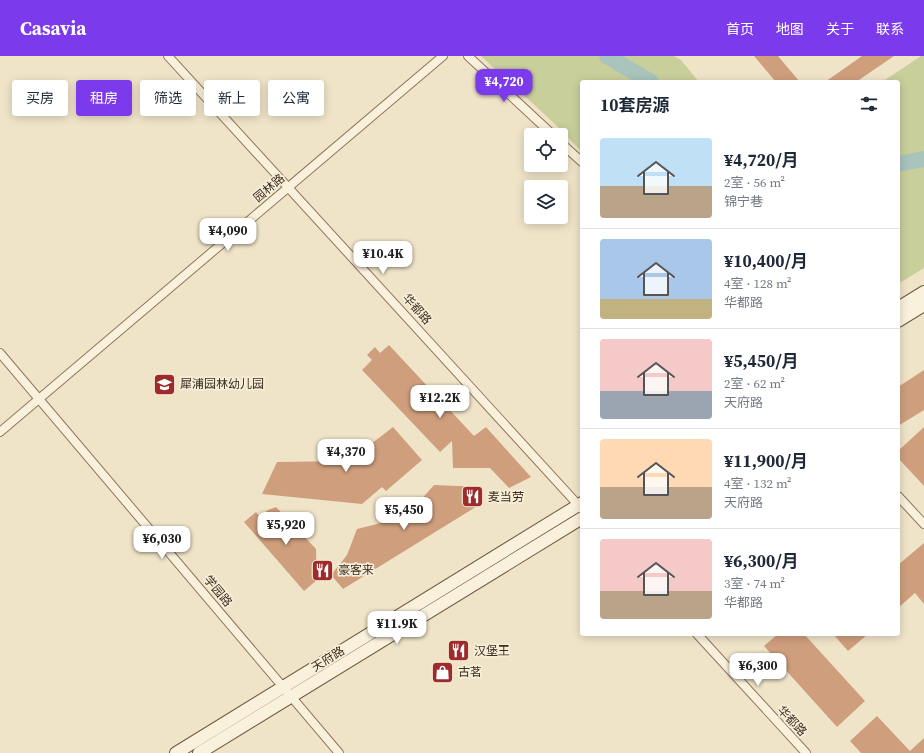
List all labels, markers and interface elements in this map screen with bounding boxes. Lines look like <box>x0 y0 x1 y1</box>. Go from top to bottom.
text: Casavia <box>20 15 86 41</box>
text: 首页 <box>726 19 754 39</box>
text: 地图 <box>776 19 804 39</box>
text: 关于 <box>826 19 854 39</box>
text: 联系 <box>876 19 904 39</box>
pin: ¥4,720 <box>471 69 537 103</box>
text: ¥4,720 <box>484 73 524 90</box>
chip: 买房 <box>12 80 68 116</box>
chip: 租房 <box>76 80 132 116</box>
chip: 筛选 <box>140 80 196 116</box>
chip: 新上 <box>204 80 260 116</box>
chip: 公寓 <box>268 80 324 116</box>
text: 10套房源 <box>600 93 669 117</box>
icon: filters <box>858 93 880 115</box>
map controls <box>524 128 568 224</box>
button: locate <box>524 128 568 172</box>
text: ¥4,720/月 <box>724 148 799 172</box>
icon: home <box>632 154 680 202</box>
street label: 园林路 <box>250 170 288 206</box>
text: 2室 · 56 m² <box>724 174 785 191</box>
button: layers <box>524 180 568 224</box>
text: 锦宁巷 <box>724 193 763 210</box>
pin: ¥4,090 <box>195 218 261 252</box>
text: ¥4,090 <box>208 222 248 239</box>
pin: ¥10.4K <box>350 241 416 275</box>
text: ¥10.4K <box>362 245 404 262</box>
text: ¥10,400/月 <box>724 249 808 273</box>
icon: home <box>632 255 680 303</box>
text: 4室 · 128 m² <box>724 275 792 292</box>
street label: 华都路 <box>399 290 435 328</box>
text: 华都路 <box>724 294 763 311</box>
text: ¥5,450/月 <box>724 349 799 373</box>
icon: home <box>632 355 680 403</box>
school or university icon: 犀浦园林幼儿园 <box>151 371 177 397</box>
text: 2室 · 62 m² <box>724 375 785 392</box>
place label: 犀浦园林幼儿园 <box>180 376 264 392</box>
pin: ¥12.2K <box>407 385 473 419</box>
text: ¥12.2K <box>419 389 461 406</box>
text: 天府路 <box>724 394 763 411</box>
pin: ¥4,370 <box>313 439 379 473</box>
text: ¥4,370 <box>326 443 366 460</box>
text: ¥11,900/月 <box>724 449 808 473</box>
icon: home <box>632 455 680 503</box>
text: 4室 · 132 m² <box>724 475 792 492</box>
restaurant icon: 麦当劳 <box>460 484 486 510</box>
place label: 麦当劳 <box>488 489 524 505</box>
text: 天府路 <box>724 494 763 511</box>
pin: ¥5,450 <box>371 497 437 531</box>
text: ¥5,450 <box>384 501 424 518</box>
pin: ¥5,920 <box>253 512 319 546</box>
text: ¥5,920 <box>266 516 306 533</box>
pin: ¥6,030 <box>129 526 195 560</box>
text: ¥6,030 <box>142 530 182 547</box>
text: ¥6,300/月 <box>724 549 799 573</box>
icon: home <box>632 555 680 603</box>
restaurant icon: 豪客来 <box>309 557 335 583</box>
place label: 豪客来 <box>338 562 374 578</box>
street label: 学园路 <box>200 572 236 610</box>
text: 3室 · 74 m² <box>724 575 785 592</box>
text: 华都路 <box>724 594 763 611</box>
pin: ¥11.9K <box>364 611 430 645</box>
text: ¥11.9K <box>376 615 418 632</box>
restaurant icon: 汉堡王 <box>446 638 472 664</box>
street label: 天府路 <box>308 643 348 675</box>
place label: 汉堡王 <box>474 643 510 659</box>
pin: ¥6,300 <box>725 653 791 687</box>
text: ¥6,300 <box>738 657 778 674</box>
shop icon: 古茗 <box>429 659 455 685</box>
place label: 古茗 <box>458 664 482 680</box>
street label: 华都路 <box>774 702 810 740</box>

